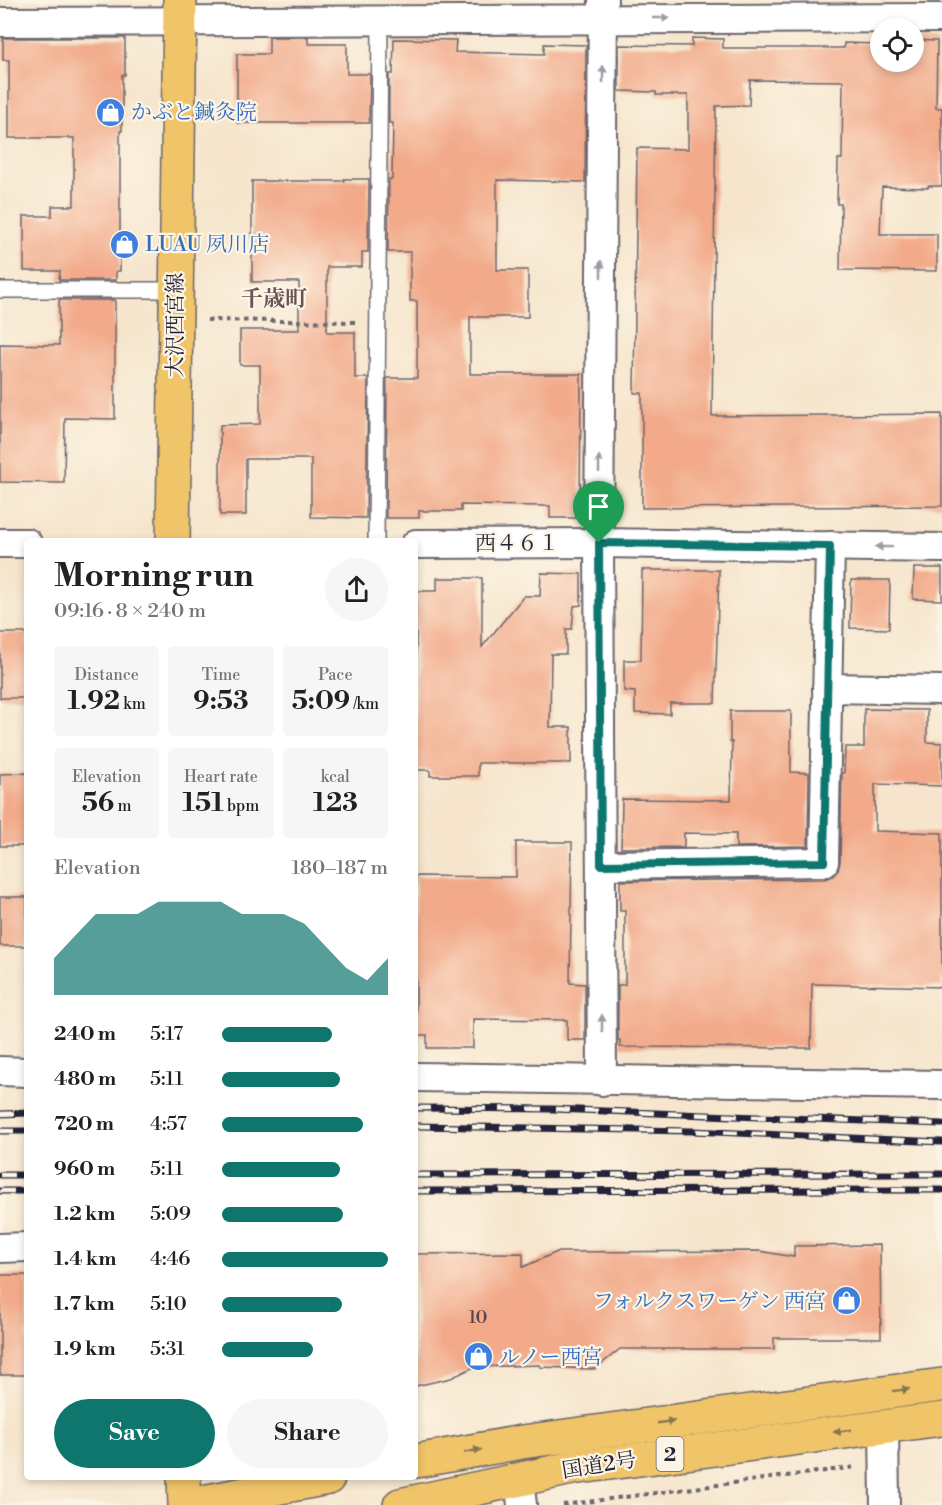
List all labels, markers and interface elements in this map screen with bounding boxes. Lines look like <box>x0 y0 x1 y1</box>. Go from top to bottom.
one-way arrow <box>652 13 671 23</box>
map controls <box>870 18 924 72</box>
button: locate <box>870 18 924 72</box>
one-way arrow <box>598 64 607 83</box>
shop icon: かぶと鍼灸院 <box>94 96 126 128</box>
place label: かぶと鍼灸院 <box>131 100 257 126</box>
shop icon: LUAU 夙川店 <box>108 228 140 260</box>
place label: LUAU 夙川店 <box>145 232 269 258</box>
one-way arrow <box>596 259 606 278</box>
street label: 大沢西宮線 <box>163 273 189 378</box>
district label: 千歳町 <box>241 286 307 313</box>
one-way arrow <box>595 454 604 473</box>
pin <box>573 481 624 543</box>
icon: arrive <box>582 490 615 523</box>
street label: 西４６１ <box>475 531 559 557</box>
one-way arrow <box>874 542 893 552</box>
text: Morning run <box>54 556 254 597</box>
button: share <box>325 558 388 621</box>
text: 09:16 · 8 × 240 m <box>54 599 206 624</box>
text: Distance <box>74 665 139 685</box>
text: Time <box>202 665 240 685</box>
text: Pace <box>318 665 353 685</box>
text: 1.92 <box>68 685 120 717</box>
text: 9:53 <box>193 685 249 717</box>
text: 5:09 <box>292 685 350 717</box>
text: km <box>120 694 146 714</box>
text: /km <box>350 694 379 714</box>
text: Elevation <box>72 767 141 787</box>
text: Heart rate <box>184 767 258 787</box>
text: kcal <box>321 767 350 787</box>
text: 56 <box>82 787 114 819</box>
text: 151 <box>183 787 224 819</box>
text: 123 <box>313 787 358 819</box>
text: m <box>114 796 132 816</box>
text: bpm <box>224 796 259 816</box>
text: Elevation <box>54 856 141 881</box>
text: 180–187 m <box>292 856 388 881</box>
one-way arrow <box>597 1013 607 1032</box>
text: 240 m <box>54 1022 116 1047</box>
text: 5:17 <box>150 1022 183 1047</box>
text: 480 m <box>54 1067 116 1092</box>
text: 5:11 <box>150 1067 183 1092</box>
text: 720 m <box>54 1112 114 1137</box>
text: 4:57 <box>150 1112 187 1137</box>
text: 960 m <box>54 1157 115 1182</box>
text: 5:11 <box>150 1157 183 1182</box>
text: 1.2 km <box>54 1202 116 1227</box>
text: 5:09 <box>150 1202 191 1227</box>
text: 1.4 km <box>54 1247 116 1272</box>
text: 4:46 <box>150 1247 190 1272</box>
shop icon: フォルクスワーゲン 西宮 <box>831 1285 863 1317</box>
place label: フォルクスワーゲン 西宮 <box>593 1289 826 1315</box>
text: 1.7 km <box>54 1292 115 1317</box>
text: 5:10 <box>150 1292 187 1317</box>
house number: 10 <box>468 1306 488 1329</box>
text: 1.9 km <box>54 1337 116 1362</box>
text: 5:31 <box>150 1337 185 1362</box>
shop icon: ルノー西宮 <box>462 1341 494 1373</box>
place label: ルノー西宮 <box>499 1345 603 1371</box>
one-way arrow <box>891 1385 910 1394</box>
button: Save <box>54 1399 215 1468</box>
button: Share <box>227 1399 388 1468</box>
one-way arrow <box>657 1417 676 1426</box>
one-way arrow <box>833 1426 852 1435</box>
road number: 2 <box>656 1437 684 1471</box>
one-way arrow <box>464 1446 483 1455</box>
street label: 国道2号 <box>560 1447 638 1485</box>

